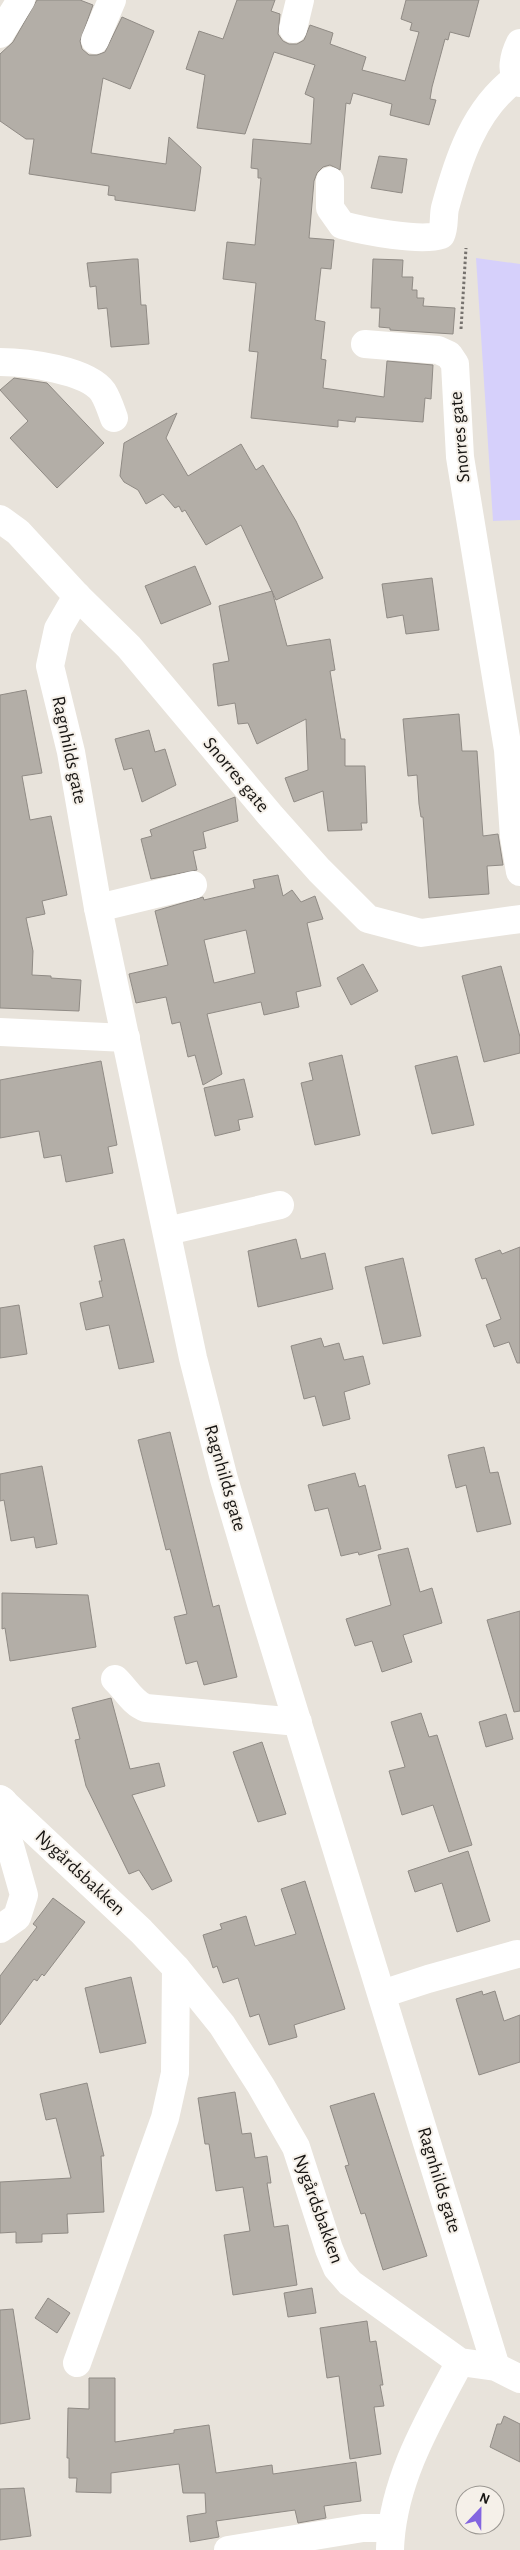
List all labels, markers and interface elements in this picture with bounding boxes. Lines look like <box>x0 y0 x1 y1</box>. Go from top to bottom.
street label: Snorres gate <box>447 391 473 483</box>
street label: Ragnhilds gate <box>48 694 90 806</box>
street label: Snorres gate <box>199 734 273 816</box>
street label: Ragnhilds gate <box>201 1423 249 1533</box>
street label: Nygårdsbakken <box>32 1827 128 1919</box>
street label: Ragnhilds gate <box>414 2125 464 2235</box>
street label: Nygårdsbakken <box>289 2152 347 2266</box>
north arrow <box>455 2485 505 2535</box>
text: N <box>477 2491 492 2507</box>

